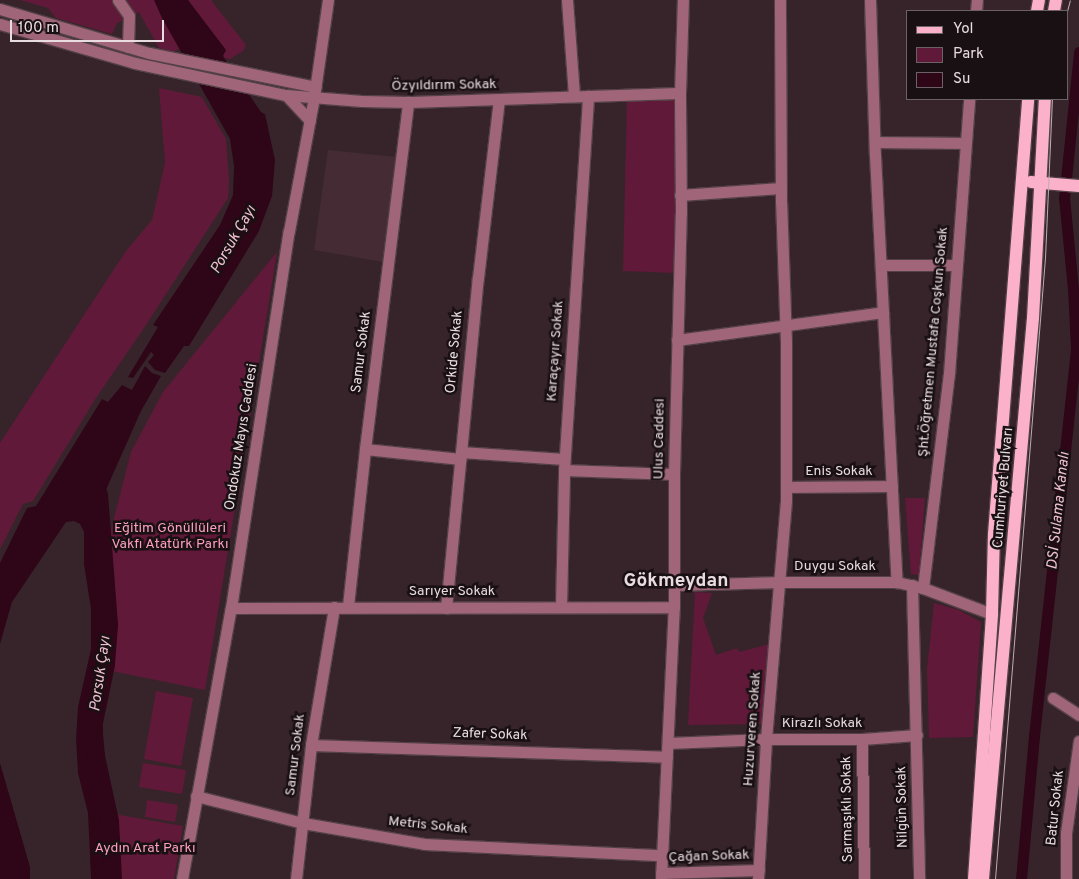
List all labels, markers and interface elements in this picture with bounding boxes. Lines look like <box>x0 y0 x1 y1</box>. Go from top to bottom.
scale bar <box>12 10 166 42</box>
legend <box>906 10 1069 100</box>
text: 100 m <box>18 19 59 38</box>
text: Yol <box>953 20 974 39</box>
text: Park <box>953 45 984 64</box>
text: Su <box>953 70 970 89</box>
street label: Özyıldırım Sokak <box>391 77 497 95</box>
water label: Porsuk Çayı <box>207 203 261 277</box>
street label: Şht.Öğretmen Mustafa Coşkun Sokak <box>916 226 952 458</box>
street label: Karaçayır Sokak <box>544 300 568 402</box>
street label: Samur Sokak <box>349 310 375 394</box>
street label: Orkide Sokak <box>443 310 467 394</box>
street label: Ondokuz Mayıs Caddesi <box>222 362 262 512</box>
street label: Ulus Caddesi <box>651 398 669 480</box>
street label: Cumhuriyet Bulvarı <box>990 427 1018 549</box>
water label: DSİ Sulama Kanalı <box>1044 451 1074 571</box>
street label: Enis Sokak <box>805 464 873 480</box>
park label: Eğitim Gönüllüleri Vakfı Atatürk Parkı <box>111 521 229 554</box>
street label: Duygu Sokak <box>794 559 876 575</box>
district label: Gökmeydan <box>624 571 728 593</box>
street label: Sarıyer Sokak <box>409 584 495 600</box>
water label: Porsuk Çayı <box>87 635 115 713</box>
street label: Huzurveren Sokak <box>741 671 765 787</box>
street label: Samur Sokak <box>283 713 309 797</box>
street label: Kirazlı Sokak <box>782 716 862 732</box>
street label: Zafer Sokak <box>452 725 528 745</box>
street label: Sarmaşıklı Sokak <box>839 756 857 862</box>
street label: Nilgün Sokak <box>894 766 912 848</box>
street label: Batur Sokak <box>1044 769 1068 847</box>
street label: Metris Sokak <box>387 813 469 839</box>
park label: Aydın Arat Parkı <box>94 841 196 857</box>
street label: Çağan Sokak <box>668 847 750 867</box>

